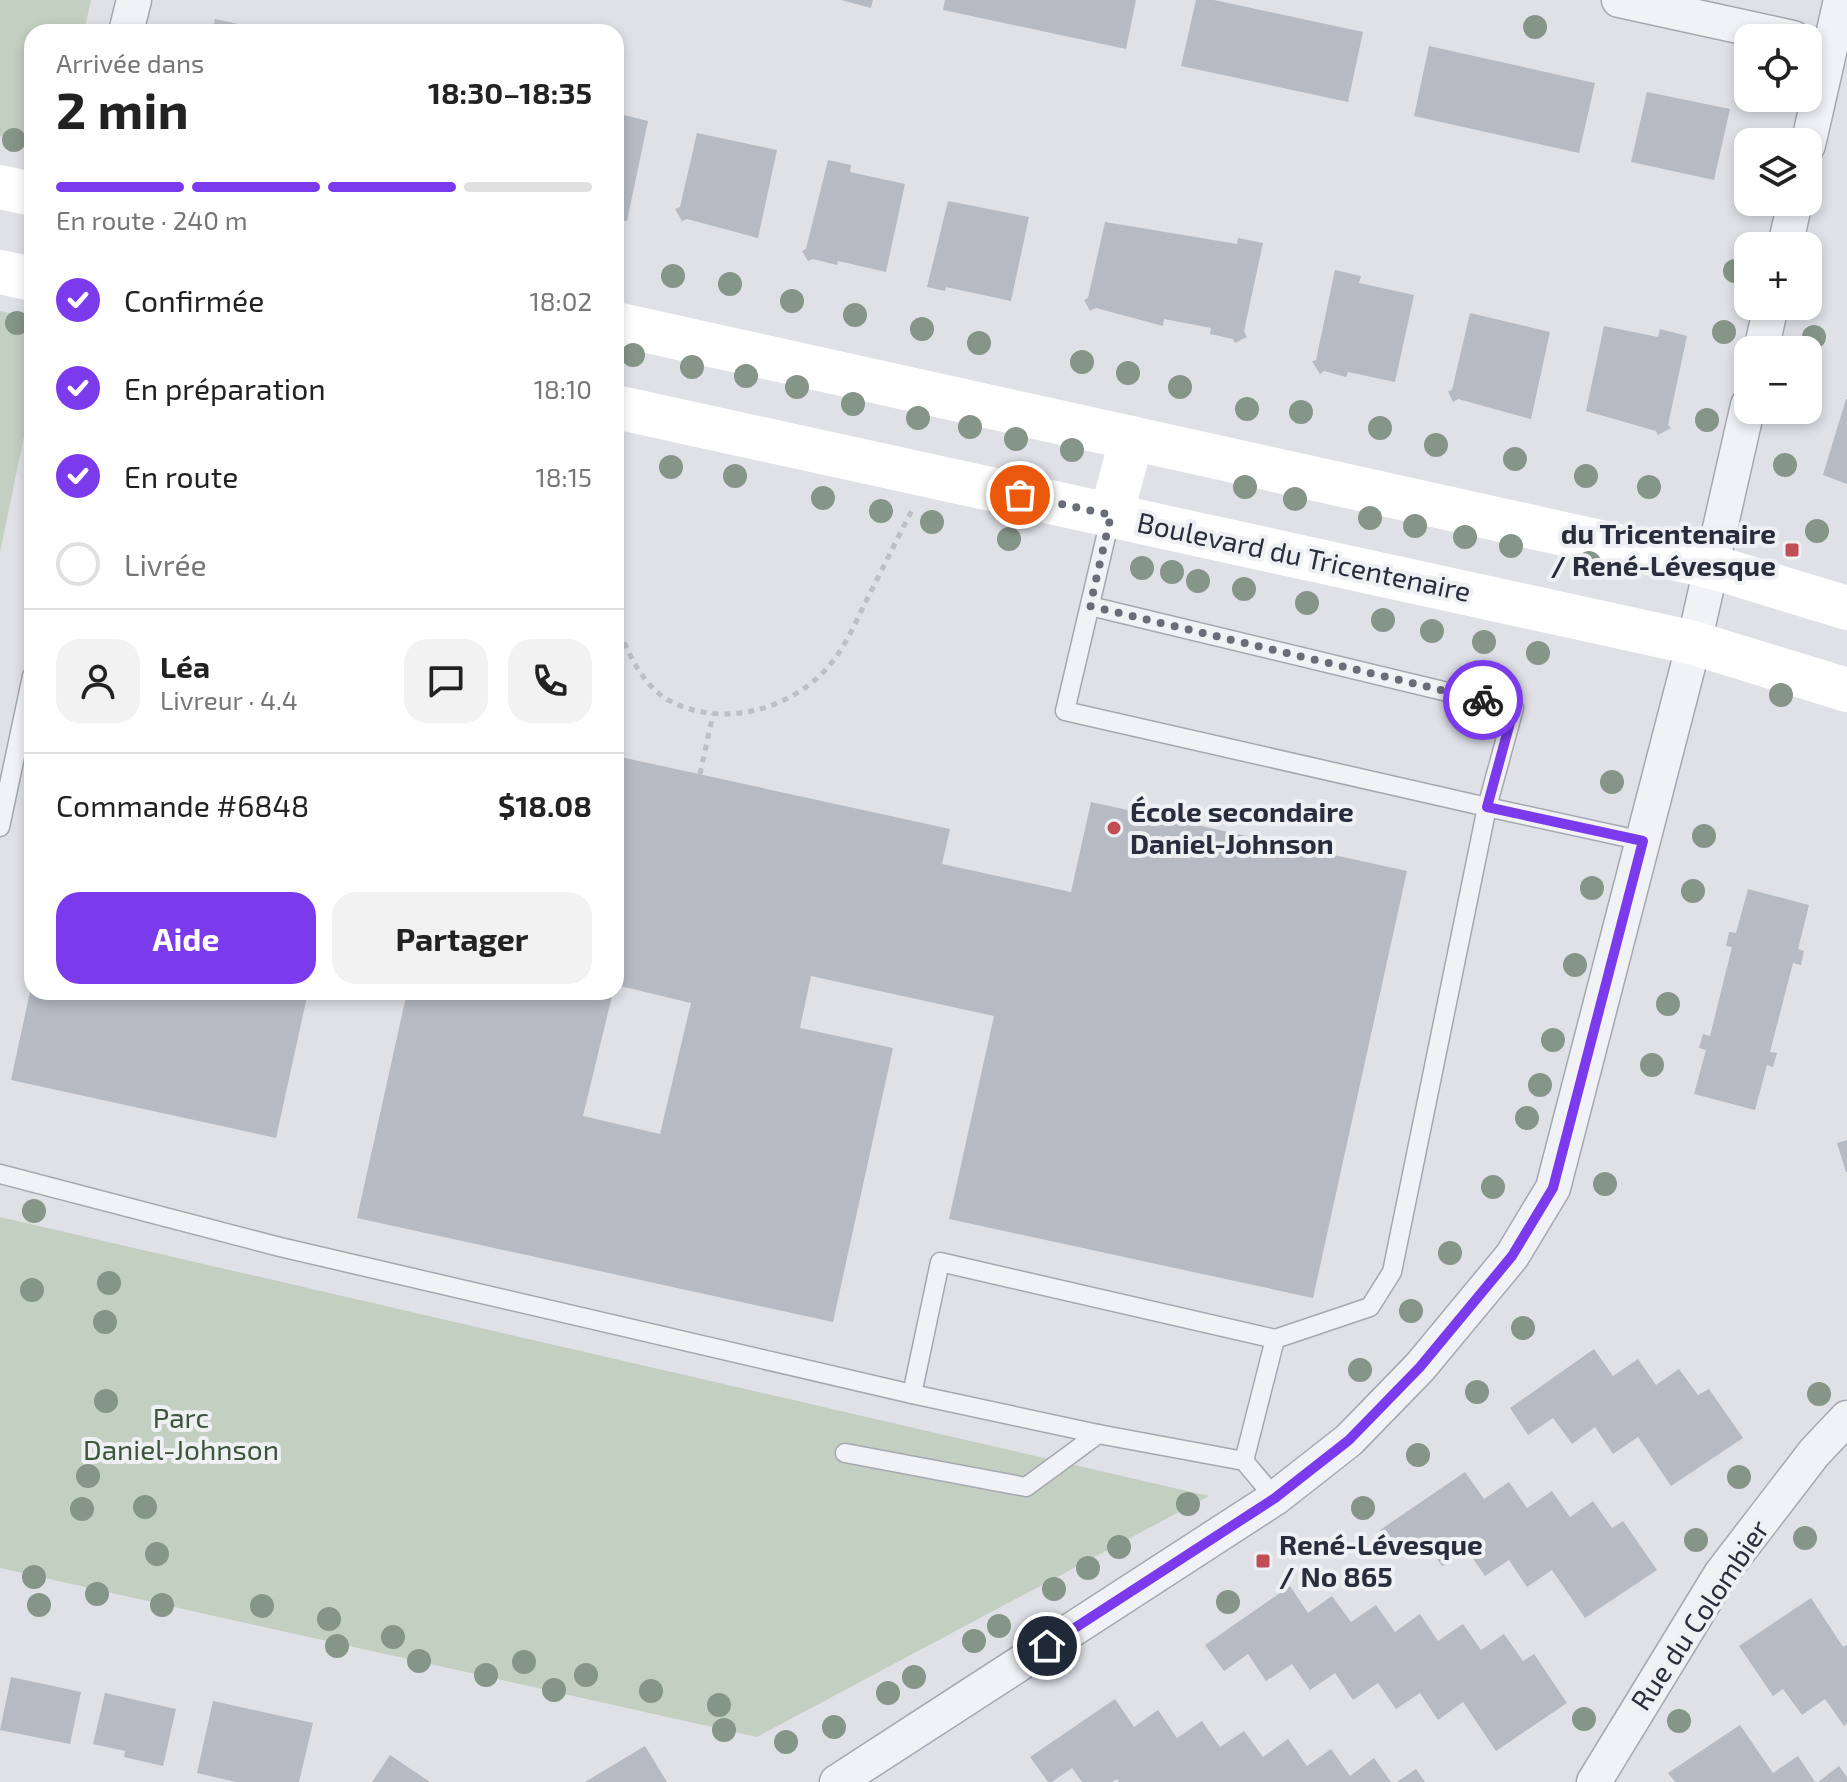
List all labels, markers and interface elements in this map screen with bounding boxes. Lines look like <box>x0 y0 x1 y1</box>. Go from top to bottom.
map controls <box>1734 24 1822 424</box>
button: locate <box>1734 24 1822 112</box>
text: Arrivée dans <box>56 47 204 78</box>
text: 18:30–18:35 <box>428 74 592 110</box>
text: 2 min <box>56 77 189 139</box>
button: layers <box>1734 128 1822 216</box>
text: En route · 240 m <box>56 204 248 235</box>
button: + <box>1734 232 1822 320</box>
icon: check <box>56 278 100 322</box>
text: Confirmée <box>124 282 264 318</box>
text: 18:02 <box>529 285 592 316</box>
button: − <box>1734 336 1822 424</box>
icon: check <box>56 366 100 410</box>
text: En préparation <box>124 370 326 406</box>
text: 18:10 <box>534 373 592 404</box>
icon: check <box>56 454 100 498</box>
text: En route <box>124 458 238 494</box>
text: 18:15 <box>535 461 592 492</box>
pin <box>986 461 1054 529</box>
icon: bag <box>998 473 1042 517</box>
street label: Boulevard du Tricentenaire <box>1134 504 1474 608</box>
place label: du Tricentenaire / René-Lévesque <box>1551 516 1776 582</box>
marker: du Tricentenaire / René-Lévesque <box>1783 541 1801 559</box>
text: Livrée <box>124 546 207 582</box>
button: person <box>56 639 140 723</box>
button: chat <box>404 639 488 723</box>
button: phone <box>508 639 592 723</box>
text: Léa <box>160 648 210 684</box>
courier <box>1443 660 1523 740</box>
icon: bike <box>1461 678 1505 722</box>
text: Livreur · 4.4 <box>160 684 298 715</box>
text: Commande #6848 <box>56 787 309 823</box>
text: $18.08 <box>498 787 592 823</box>
place label: École secondaire Daniel-Johnson <box>1130 794 1354 860</box>
marker: École secondaire Daniel-Johnson <box>1105 819 1123 837</box>
button: Aide <box>56 892 316 984</box>
button: Partager <box>332 892 592 984</box>
park label: Parc Daniel-Johnson <box>83 1400 279 1466</box>
street label: Rue du Colombier <box>1623 1513 1775 1716</box>
place label: René-Lévesque / No 865 <box>1279 1527 1483 1593</box>
marker: René-Lévesque / No 865 <box>1254 1552 1272 1570</box>
pin <box>1013 1612 1081 1680</box>
icon: home <box>1025 1624 1069 1668</box>

